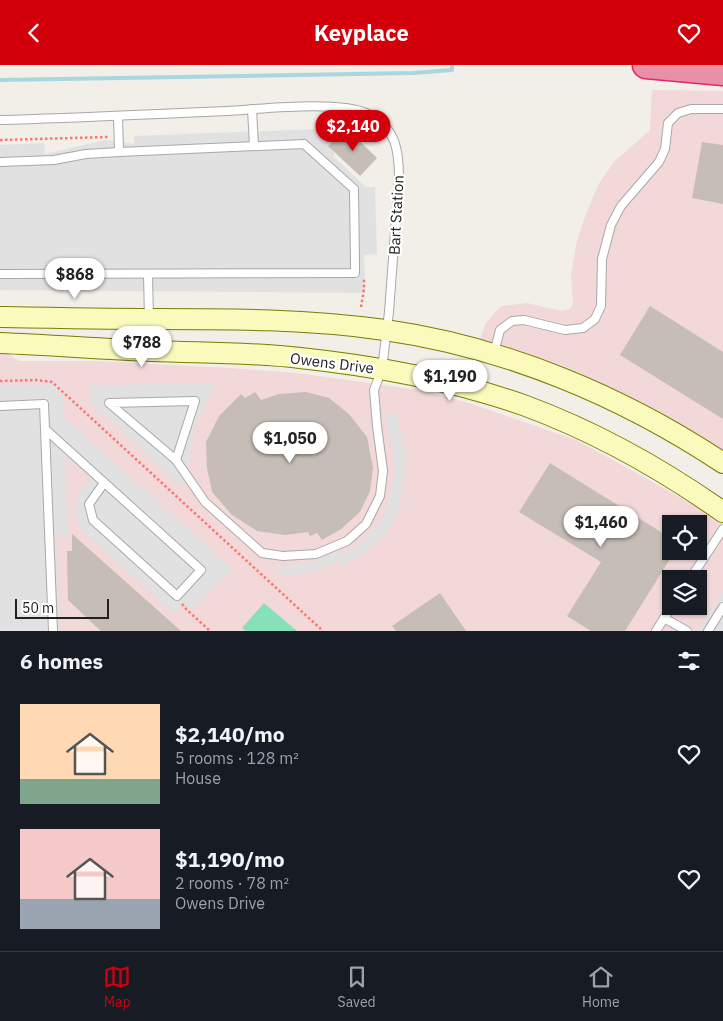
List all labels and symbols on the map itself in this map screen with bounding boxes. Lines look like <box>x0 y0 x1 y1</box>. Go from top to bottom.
pin: $2,140 <box>312 109 394 152</box>
street label: Bart Station <box>384 175 408 255</box>
pin: $868 <box>45 257 105 300</box>
pin: $788 <box>112 325 172 368</box>
street label: Owens Drive <box>289 348 375 378</box>
pin: $1,190 <box>409 359 491 402</box>
pin: $1,050 <box>249 421 331 464</box>
pin: $1,460 <box>560 505 642 548</box>
scale bar <box>15 596 109 619</box>

